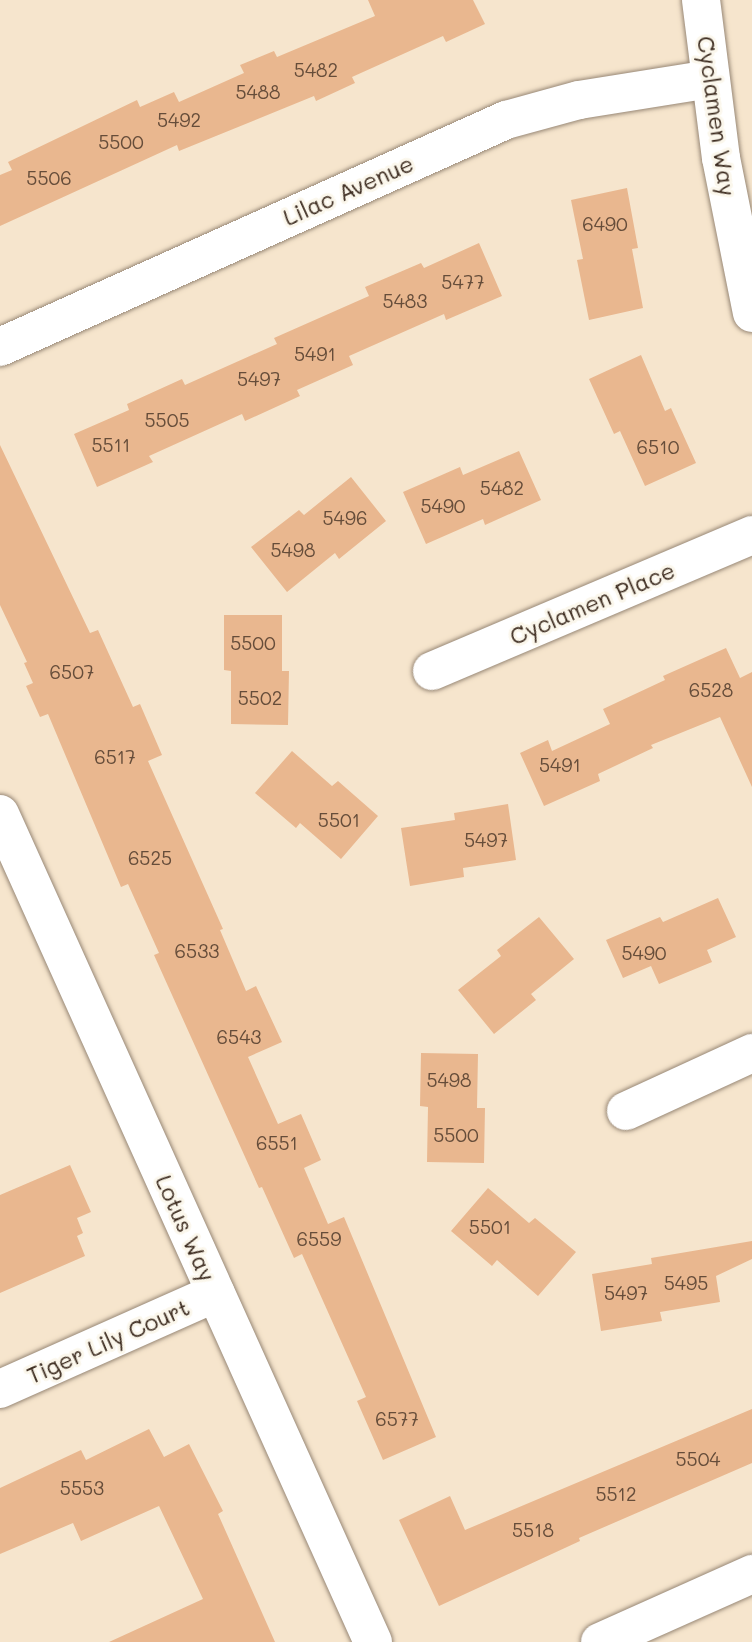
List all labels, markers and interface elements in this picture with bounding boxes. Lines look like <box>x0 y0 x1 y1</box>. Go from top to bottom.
street label: Cyclamen Way <box>692 34 742 198</box>
house number: 5482 <box>294 59 338 81</box>
house number: 5488 <box>235 81 281 103</box>
house number: 5492 <box>157 109 201 131</box>
house number: 5500 <box>98 131 144 153</box>
street label: Lilac Avenue <box>279 149 417 231</box>
house number: 5506 <box>26 167 72 189</box>
house number: 6490 <box>582 213 628 235</box>
house number: 5477 <box>441 271 485 293</box>
house number: 5483 <box>383 290 427 312</box>
house number: 5491 <box>294 343 336 365</box>
house number: 5497 <box>237 368 281 390</box>
house number: 5505 <box>145 409 189 431</box>
house number: 5511 <box>91 434 131 456</box>
house number: 6510 <box>637 436 679 458</box>
house number: 5482 <box>480 477 524 499</box>
house number: 5490 <box>420 495 466 517</box>
house number: 5496 <box>323 507 367 529</box>
house number: 5498 <box>271 539 315 561</box>
street label: Cyclamen Place <box>505 556 679 650</box>
house number: 5500 <box>230 632 276 654</box>
house number: 6507 <box>50 661 94 683</box>
house number: 6528 <box>689 679 733 701</box>
house number: 5502 <box>238 687 282 709</box>
house number: 6517 <box>94 746 136 768</box>
house number: 5491 <box>539 754 581 776</box>
house number: 5501 <box>318 809 360 831</box>
house number: 5497 <box>464 829 508 851</box>
house number: 6525 <box>128 847 172 869</box>
house number: 6533 <box>175 940 219 962</box>
house number: 5490 <box>621 942 667 964</box>
house number: 6543 <box>217 1026 261 1048</box>
house number: 5498 <box>427 1069 471 1091</box>
house number: 5500 <box>433 1124 479 1146</box>
house number: 6551 <box>256 1132 298 1154</box>
street label: Lotus Way <box>150 1171 222 1285</box>
house number: 5501 <box>469 1216 511 1238</box>
house number: 6559 <box>297 1228 341 1250</box>
house number: 5495 <box>664 1272 708 1294</box>
house number: 5497 <box>604 1282 648 1304</box>
street label: Tiger Lily Court <box>22 1293 194 1389</box>
house number: 6577 <box>375 1408 419 1430</box>
house number: 5504 <box>675 1448 721 1470</box>
house number: 5553 <box>60 1477 104 1499</box>
house number: 5512 <box>595 1483 637 1505</box>
house number: 5518 <box>512 1519 554 1541</box>

